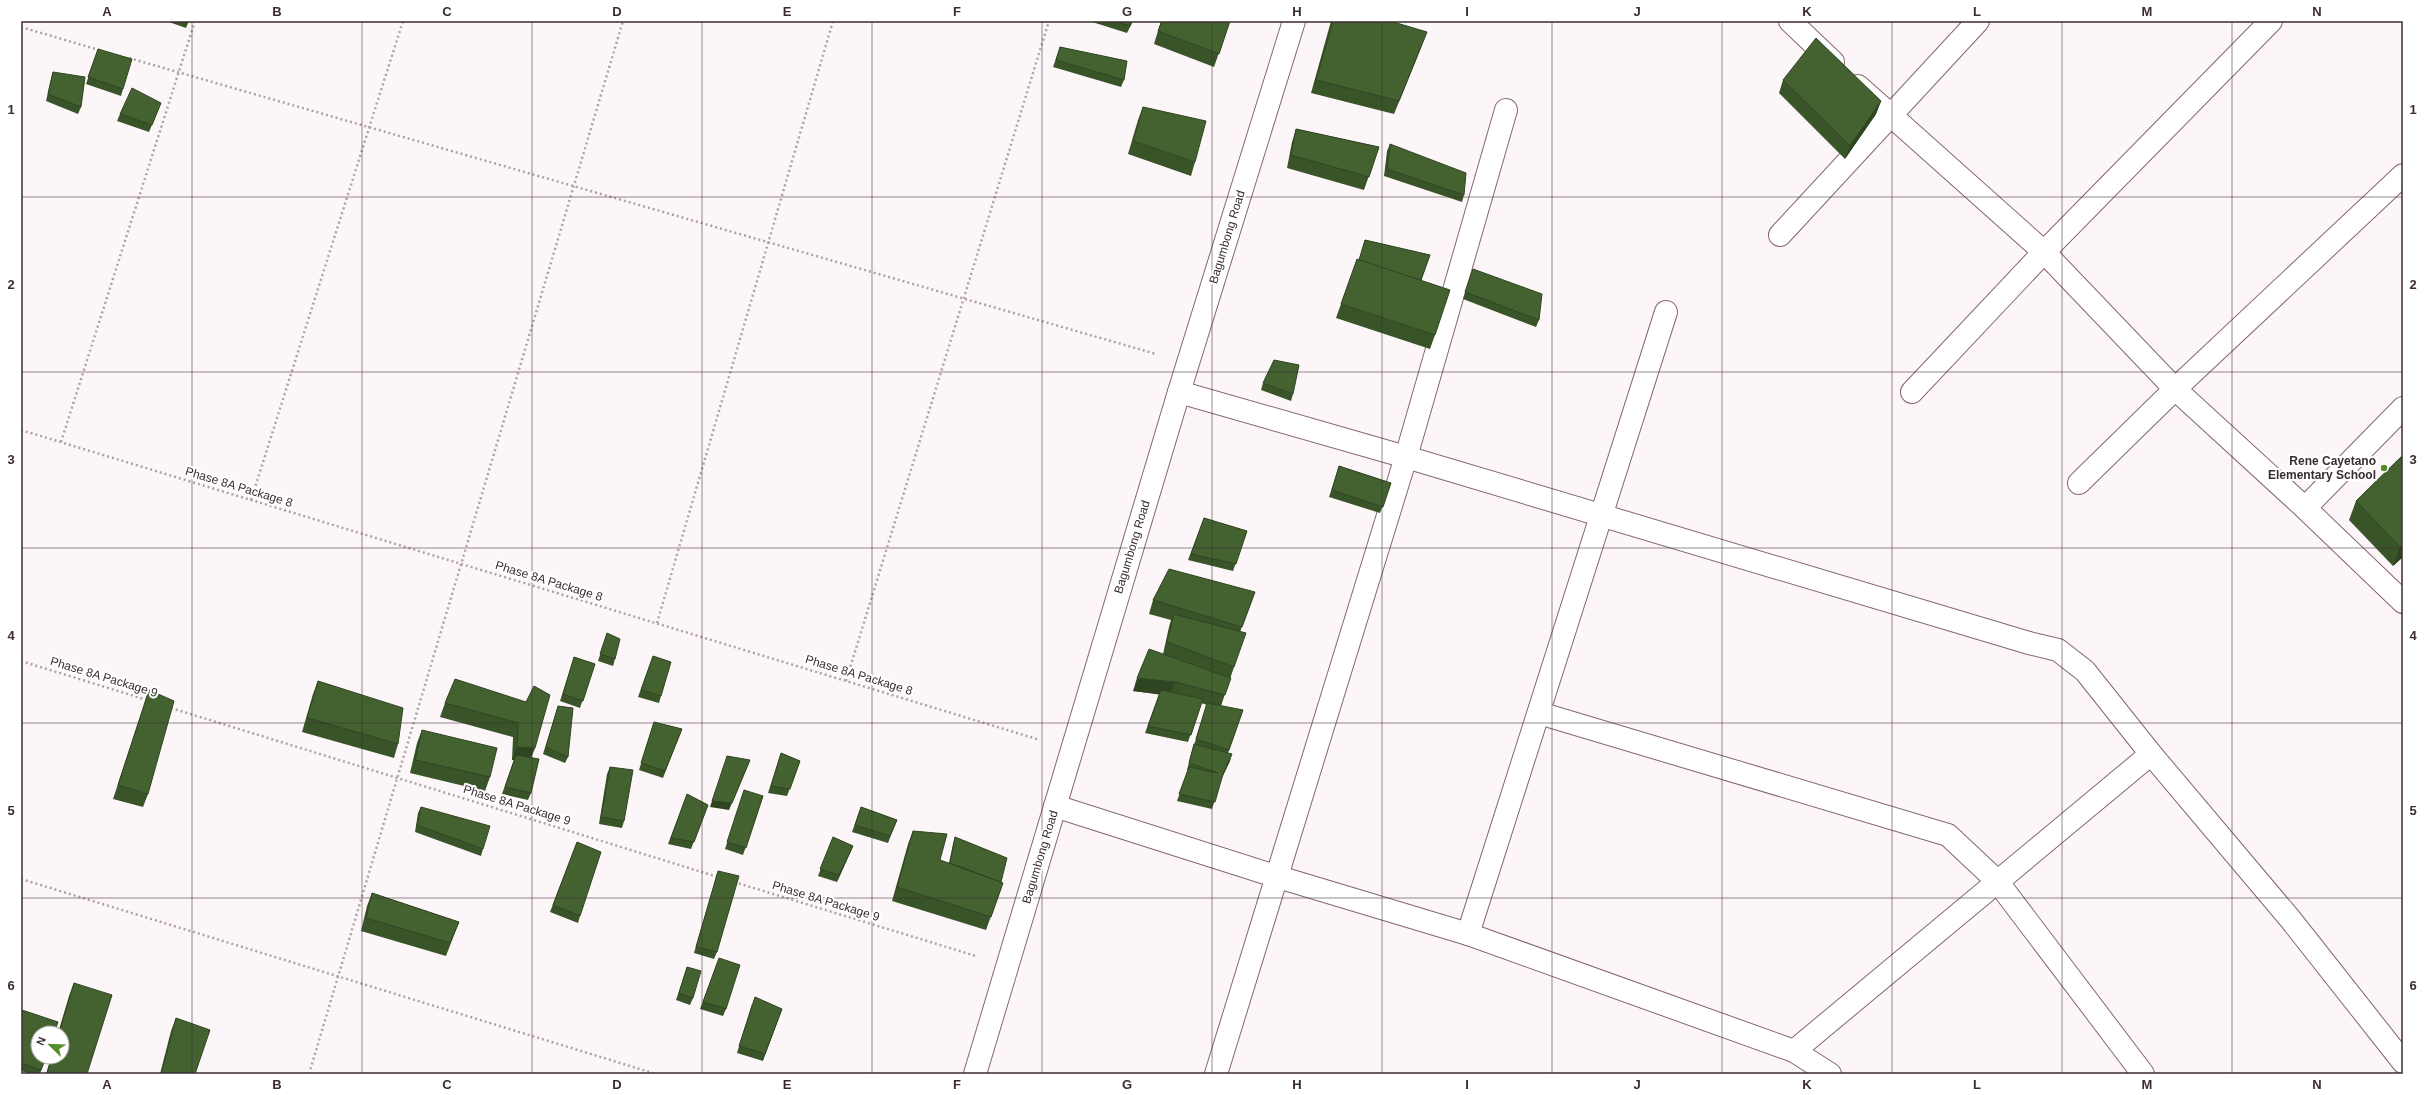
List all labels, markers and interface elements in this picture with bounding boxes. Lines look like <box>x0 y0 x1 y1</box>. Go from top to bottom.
text: A <box>102 4 112 19</box>
text: B <box>272 4 282 19</box>
text: C <box>442 4 452 19</box>
text: D <box>612 4 622 19</box>
text: E <box>783 4 792 19</box>
text: F <box>953 4 961 19</box>
text: G <box>1122 4 1132 19</box>
text: H <box>1292 4 1302 19</box>
text: I <box>1465 4 1469 19</box>
text: J <box>1633 4 1641 19</box>
text: K <box>1802 4 1812 19</box>
text: L <box>1973 4 1981 19</box>
text: M <box>2142 4 2152 19</box>
text: N <box>2312 4 2322 19</box>
text: 1 <box>7 102 15 117</box>
text: 1 <box>2409 102 2417 117</box>
street label: Bagumbong Road <box>1206 189 1248 285</box>
text: 2 <box>7 277 15 292</box>
text: 2 <box>2409 277 2417 292</box>
text: 3 <box>7 452 15 467</box>
text: 3 <box>2409 452 2417 467</box>
place label: Rene Cayetano Elementary School <box>2268 454 2376 482</box>
marker: Rene Cayetano Elementary School <box>2379 463 2389 473</box>
street label: Phase 8A Package 8 <box>184 464 295 510</box>
street label: Bagumbong Road <box>1111 499 1153 595</box>
street label: Phase 8A Package 8 <box>494 558 605 604</box>
text: 4 <box>7 628 15 643</box>
text: 4 <box>2409 628 2417 643</box>
street label: Phase 8A Package 8 <box>804 652 915 698</box>
street label: Phase 8A Package 9 <box>49 654 160 700</box>
street label: Phase 8A Package 9 <box>462 782 573 828</box>
text: 5 <box>7 803 15 818</box>
text: 5 <box>2409 803 2417 818</box>
street label: Bagumbong Road <box>1019 809 1061 905</box>
street label: Phase 8A Package 9 <box>771 878 882 924</box>
text: 6 <box>7 978 15 993</box>
text: 6 <box>2409 978 2417 993</box>
north arrow <box>30 1025 70 1065</box>
text: N <box>34 1035 48 1047</box>
text: A <box>102 1077 112 1092</box>
text: B <box>272 1077 282 1092</box>
text: C <box>442 1077 452 1092</box>
text: D <box>612 1077 622 1092</box>
text: E <box>783 1077 792 1092</box>
text: F <box>953 1077 961 1092</box>
text: G <box>1122 1077 1132 1092</box>
text: H <box>1292 1077 1302 1092</box>
text: I <box>1465 1077 1469 1092</box>
text: J <box>1633 1077 1641 1092</box>
text: K <box>1802 1077 1812 1092</box>
text: L <box>1973 1077 1981 1092</box>
text: M <box>2142 1077 2152 1092</box>
text: N <box>2312 1077 2322 1092</box>

